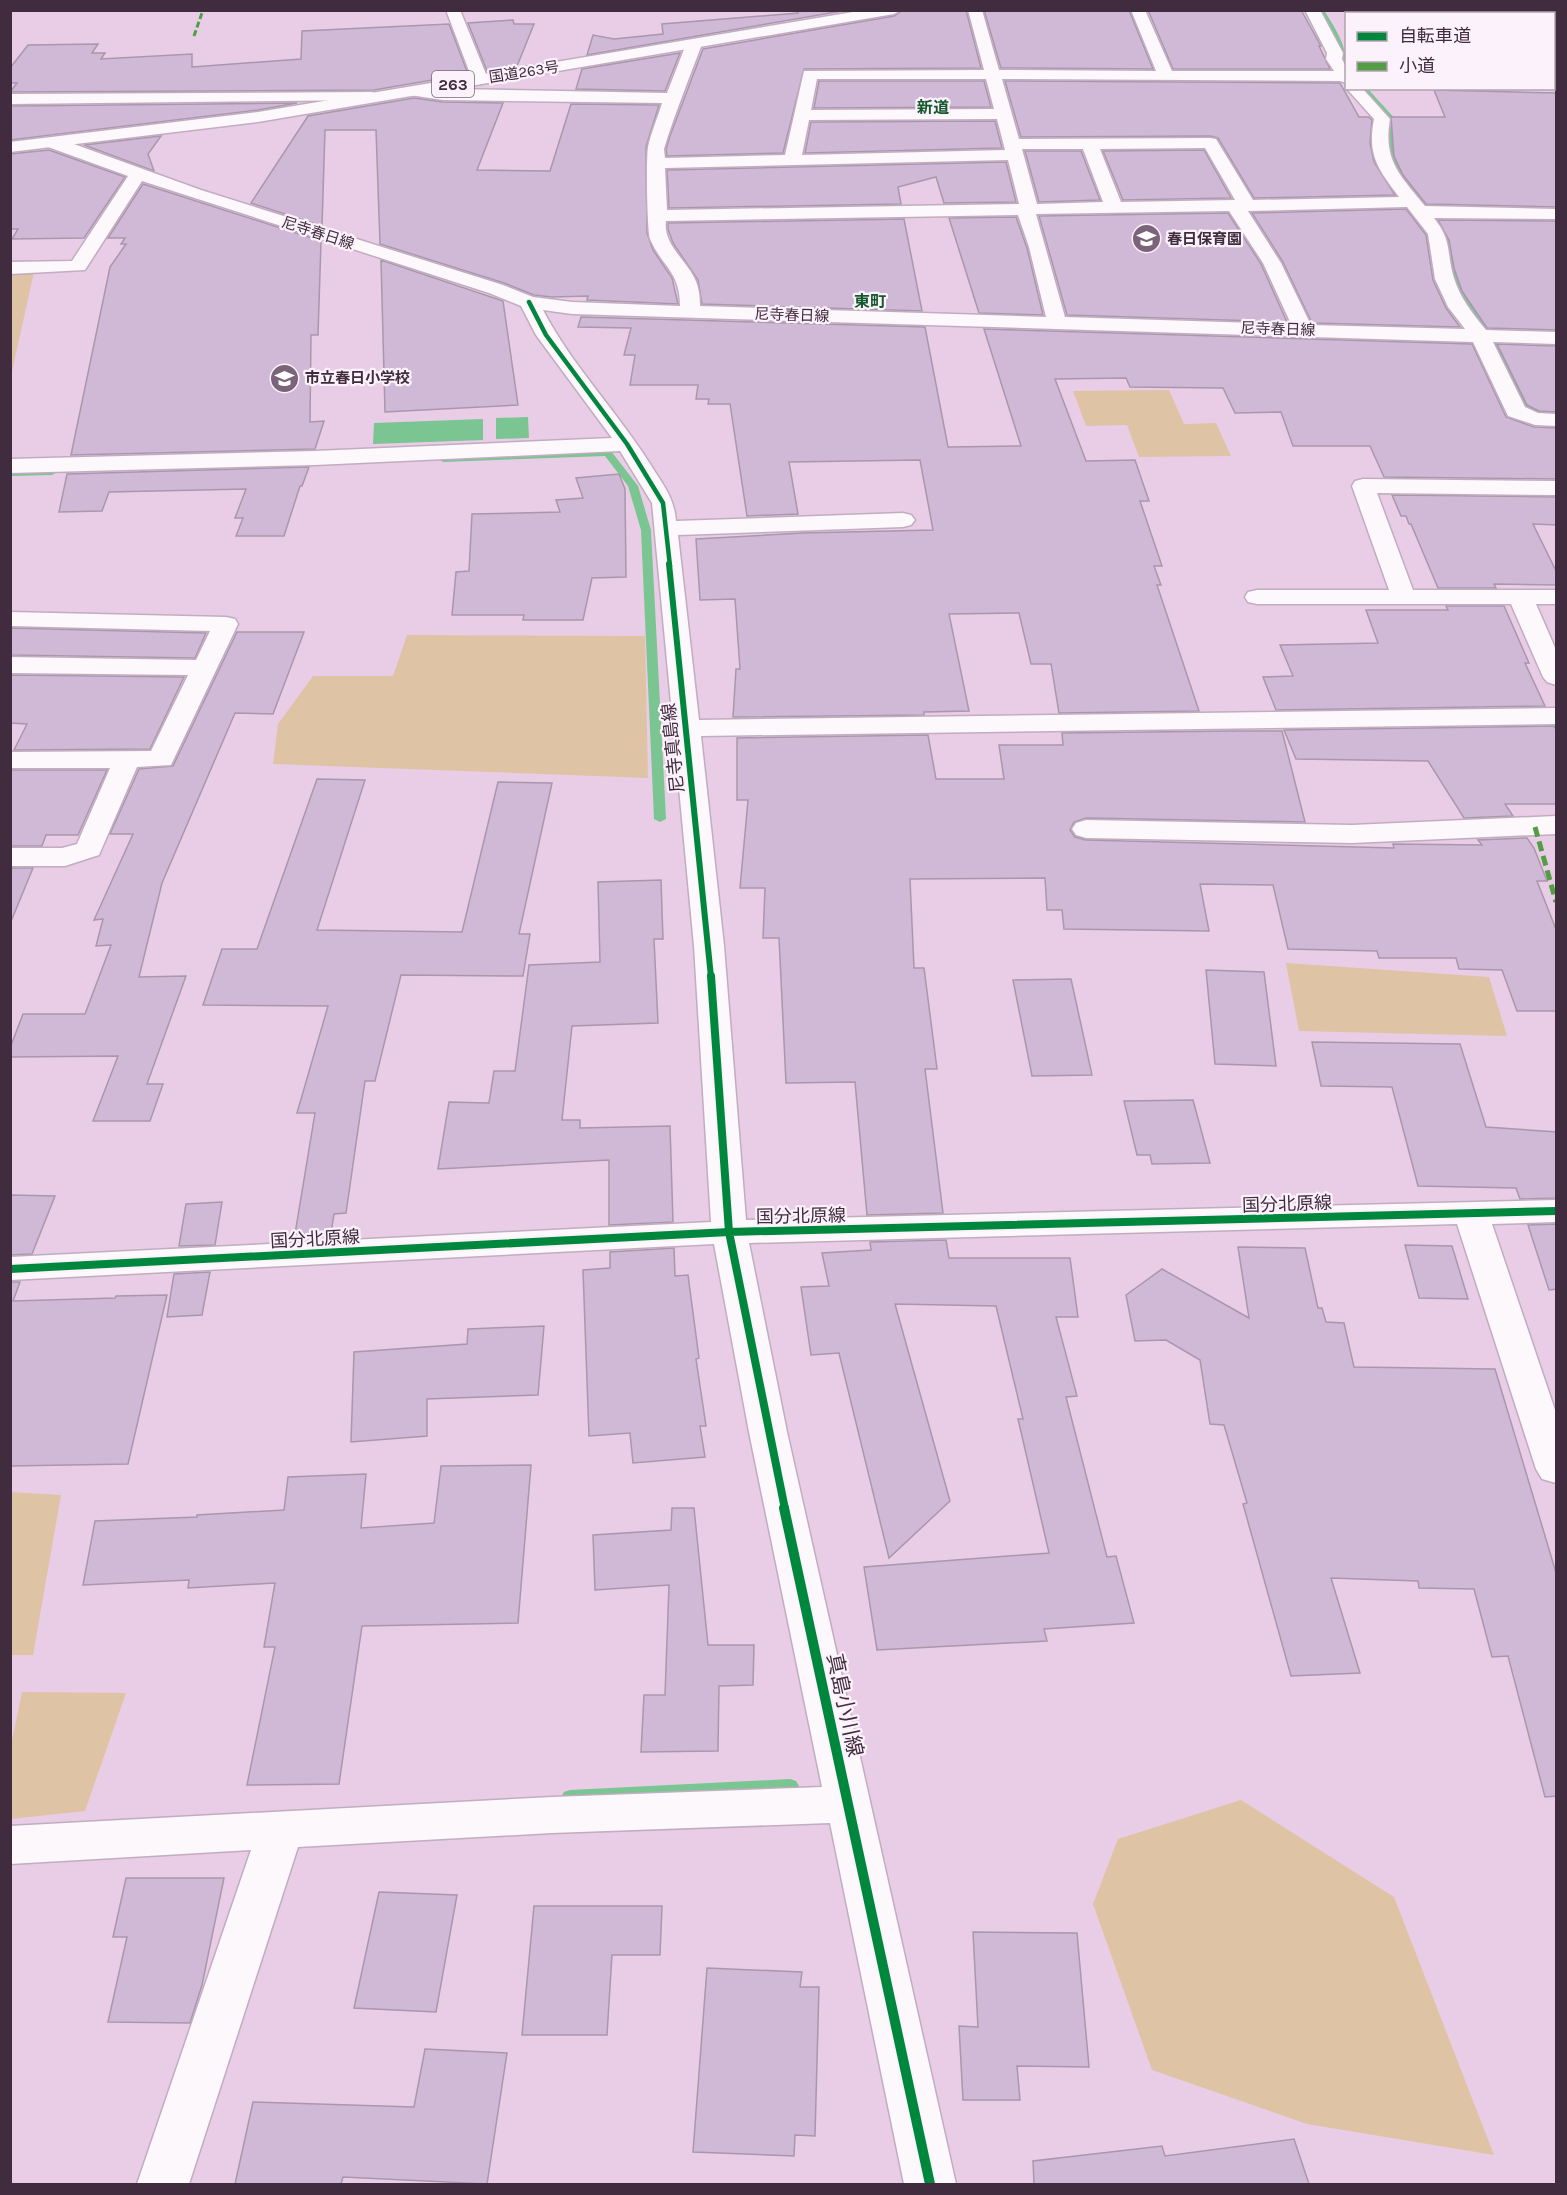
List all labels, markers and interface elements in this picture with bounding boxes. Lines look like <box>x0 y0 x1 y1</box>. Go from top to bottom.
legend <box>1345 12 1555 90</box>
text: 自転車道 <box>1399 25 1471 47</box>
text: 小道 <box>1399 55 1435 77</box>
street label: 国道263号 <box>487 58 561 86</box>
road number: 263 <box>432 71 474 97</box>
district label: 新道 <box>917 98 949 117</box>
street label: 尼寺春日線 <box>280 213 356 253</box>
school or university icon: 春日保育園 <box>1130 223 1162 255</box>
place label: 春日保育園 <box>1167 230 1242 248</box>
district label: 東町 <box>854 292 886 311</box>
street label: 尼寺春日線 <box>754 305 830 325</box>
street label: 尼寺春日線 <box>1240 319 1316 339</box>
school or university icon: 市立春日小学校 <box>268 362 300 394</box>
place label: 市立春日小学校 <box>305 369 410 387</box>
street label: 尼寺真島線 <box>657 702 689 794</box>
street label: 国分北原線 <box>1242 1191 1332 1217</box>
street label: 国分北原線 <box>756 1204 846 1228</box>
street label: 国分北原線 <box>269 1226 361 1252</box>
street label: 真島小川線 <box>822 1651 868 1759</box>

